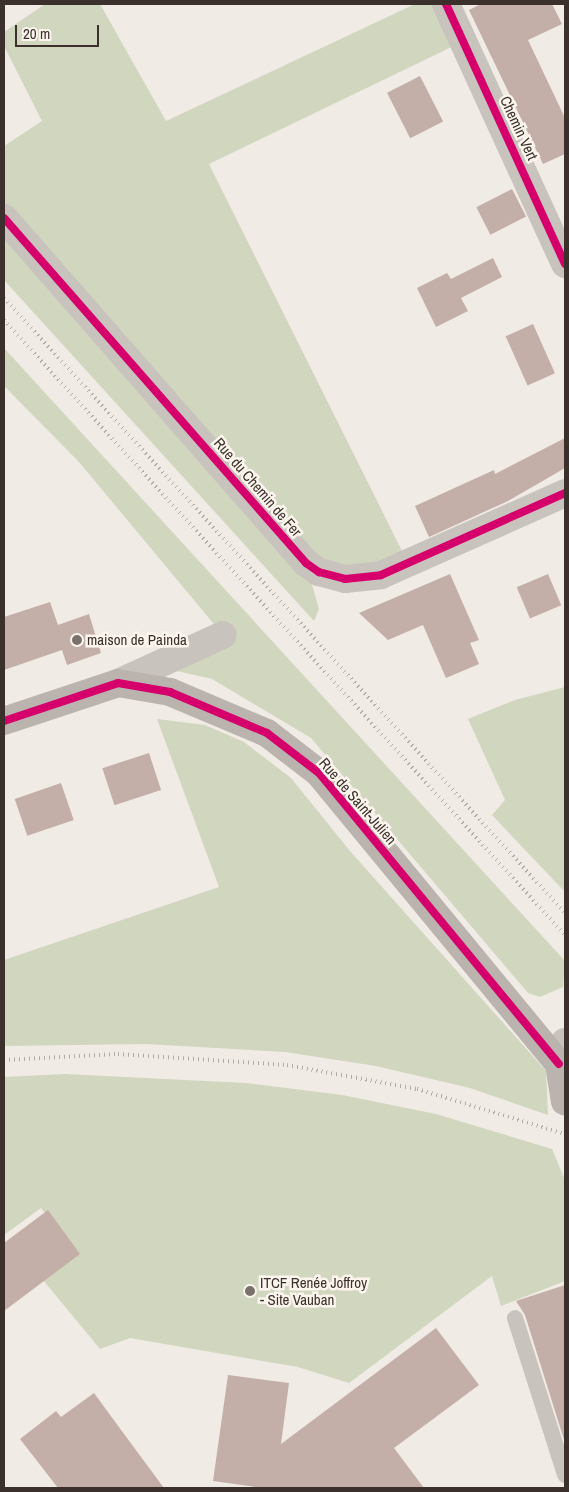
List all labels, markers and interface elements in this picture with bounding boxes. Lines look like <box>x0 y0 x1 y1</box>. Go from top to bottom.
scale bar <box>18 15 101 47</box>
text: 20 m <box>23 23 50 44</box>
street label: Chemin Vert <box>496 93 542 163</box>
street label: Rue du Chemin de Fer <box>210 434 306 540</box>
place label: maison de Painda <box>87 631 187 649</box>
marker: maison de Painda <box>71 634 83 646</box>
street label: Rue de Saint-Julien <box>316 754 400 848</box>
place label: ITCF Renée Joffroy - Site Vauban <box>260 1273 367 1308</box>
marker: ITCF Renée Joffroy - Site Vauban <box>244 1285 256 1297</box>

